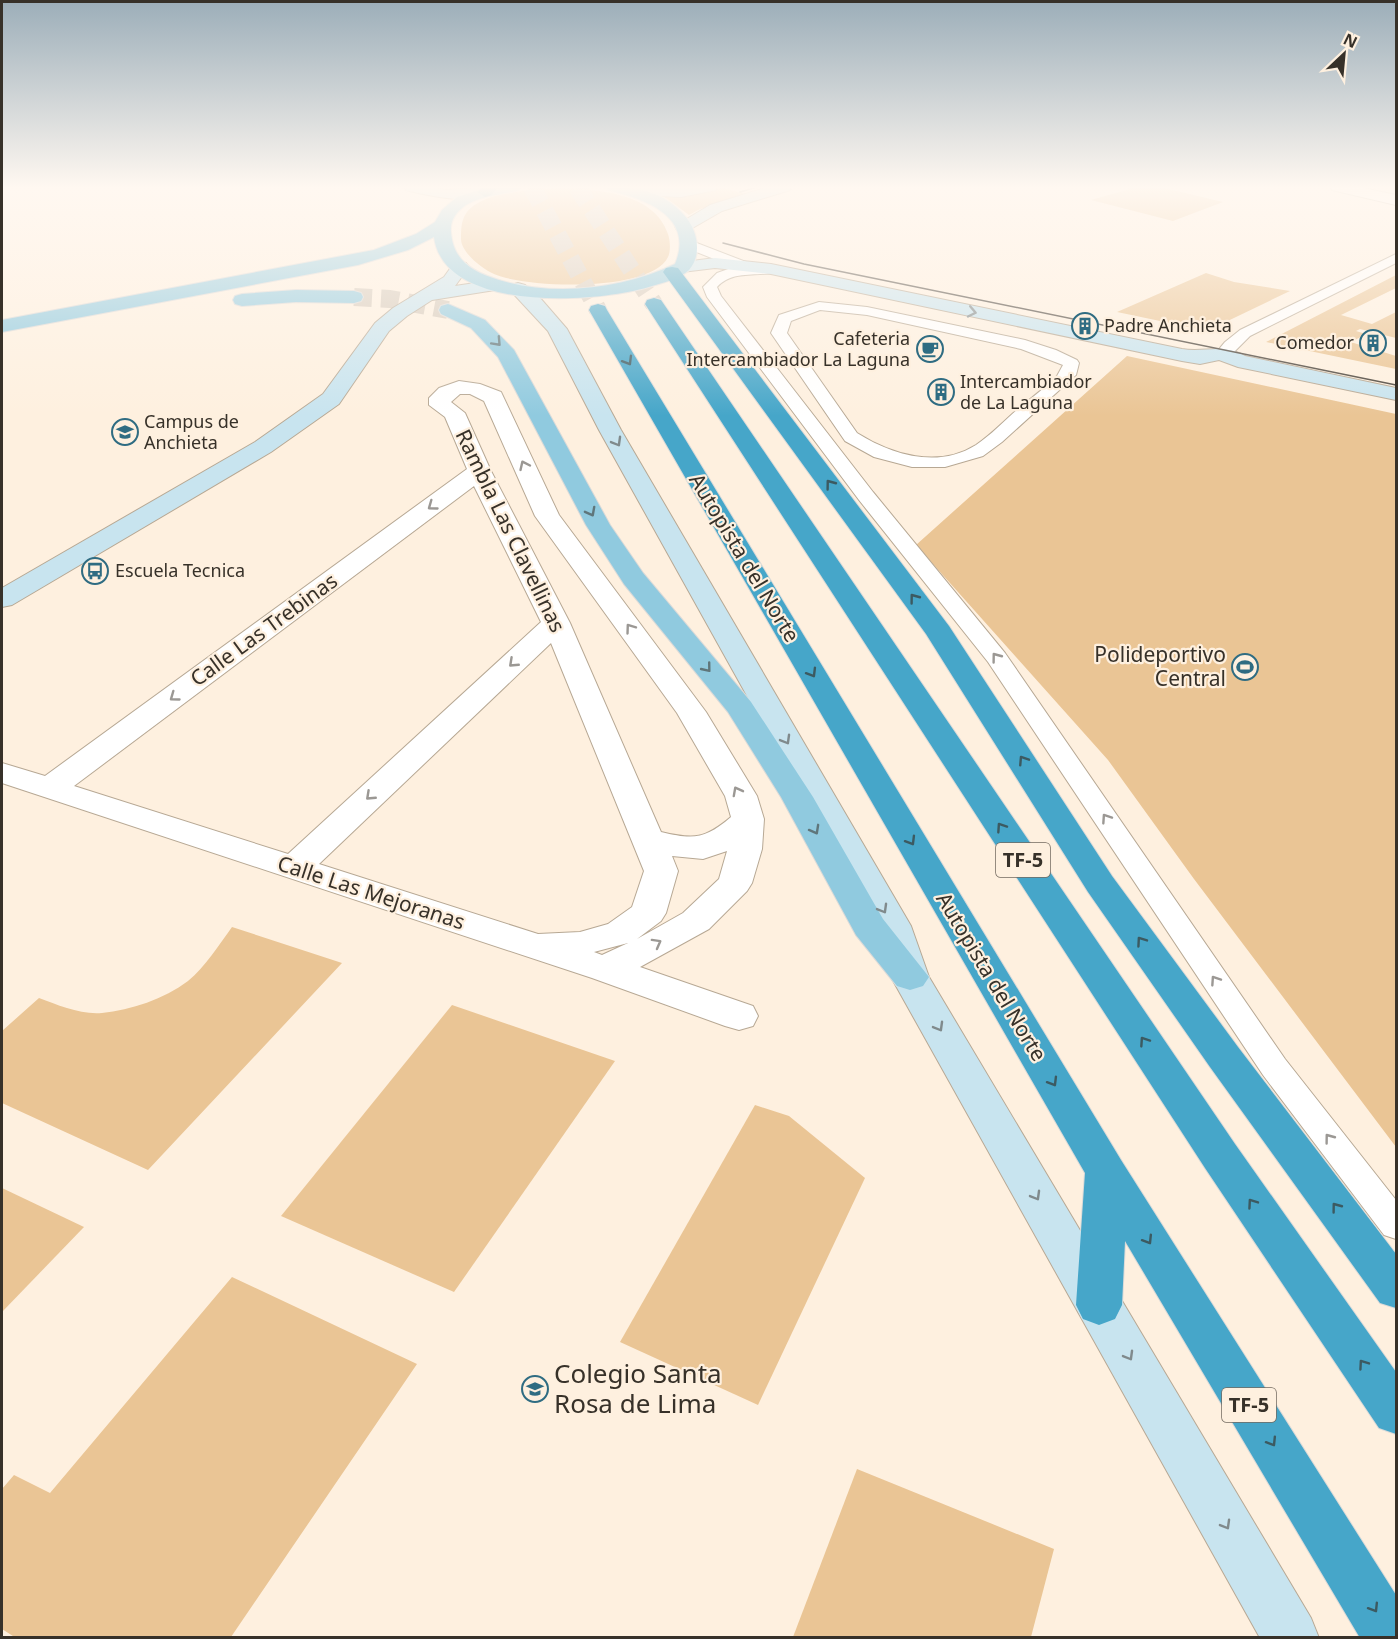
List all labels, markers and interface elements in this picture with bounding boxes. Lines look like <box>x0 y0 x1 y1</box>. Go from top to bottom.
north arrow <box>1314 24 1374 84</box>
text: N <box>1340 28 1361 53</box>
one-way arrow <box>967 305 977 318</box>
building icon: Padre Anchieta <box>1070 311 1100 341</box>
place label: Padre Anchieta <box>1104 313 1232 337</box>
place label: Cafeteria Intercambiador La Laguna <box>686 326 910 371</box>
building icon: Comedor <box>1358 328 1388 358</box>
place label: Comedor <box>1275 330 1355 354</box>
cafe icon: Cafeteria Intercambiador La Laguna <box>915 334 945 364</box>
one-way arrow <box>489 335 500 346</box>
one-way arrow <box>621 355 632 365</box>
place label: Intercambiador de La Laguna <box>960 369 1092 414</box>
building icon: Intercambiador de La Laguna <box>926 377 956 407</box>
place label: Campus de Anchieta <box>144 409 239 454</box>
school or university icon: Campus de Anchieta <box>110 417 140 447</box>
street label: Rambla Las Clavellinas <box>450 424 572 637</box>
one-way arrow <box>610 436 622 447</box>
one-way arrow <box>519 461 531 472</box>
street label: Autopista del Norte <box>683 468 806 647</box>
one-way arrow <box>826 480 837 491</box>
one-way arrow <box>428 499 439 510</box>
one-way arrow <box>584 506 595 516</box>
bus stop icon: Escuela Tecnica <box>80 556 110 586</box>
place label: Escuela Tecnica <box>115 558 245 582</box>
street label: Calle Las Trebinas <box>184 566 343 692</box>
one-way arrow <box>911 594 922 605</box>
one-way arrow <box>626 624 637 635</box>
place label: Polideportivo Central <box>1094 640 1226 692</box>
sports icon: Polideportivo Central <box>1230 652 1260 682</box>
one-way arrow <box>992 653 1003 664</box>
one-way arrow <box>509 656 520 667</box>
one-way arrow <box>700 661 711 672</box>
one-way arrow <box>805 667 816 678</box>
one-way arrow <box>170 689 181 700</box>
one-way arrow <box>779 734 791 744</box>
one-way arrow <box>1019 756 1030 767</box>
one-way arrow <box>733 786 744 797</box>
one-way arrow <box>367 789 378 800</box>
one-way arrow <box>1102 814 1113 825</box>
one-way arrow <box>997 822 1008 833</box>
one-way arrow <box>808 824 819 834</box>
one-way arrow <box>904 835 915 846</box>
road number: TF-5 <box>996 843 1050 877</box>
street label: Calle Las Mejoranas <box>274 849 469 936</box>
street label: Autopista del Norte <box>930 887 1053 1066</box>
one-way arrow <box>876 903 887 913</box>
one-way arrow <box>1137 937 1148 948</box>
one-way arrow <box>651 939 662 950</box>
one-way arrow <box>1211 975 1222 986</box>
one-way arrow <box>932 1021 943 1031</box>
one-way arrow <box>1140 1037 1151 1048</box>
one-way arrow <box>1045 1076 1057 1086</box>
one-way arrow <box>1325 1134 1336 1145</box>
one-way arrow <box>1029 1190 1041 1200</box>
one-way arrow <box>1248 1199 1259 1210</box>
one-way arrow <box>1332 1203 1343 1214</box>
one-way arrow <box>1140 1234 1152 1244</box>
one-way arrow <box>1121 1350 1133 1360</box>
place label: Colegio Santa Rosa de Lima <box>554 1355 722 1421</box>
one-way arrow <box>1359 1359 1370 1370</box>
school or university icon: Colegio Santa Rosa de Lima <box>520 1374 550 1404</box>
road number: TF-5 <box>1222 1388 1276 1422</box>
one-way arrow <box>1264 1436 1276 1446</box>
one-way arrow <box>1219 1519 1230 1529</box>
one-way arrow <box>1367 1602 1379 1612</box>

